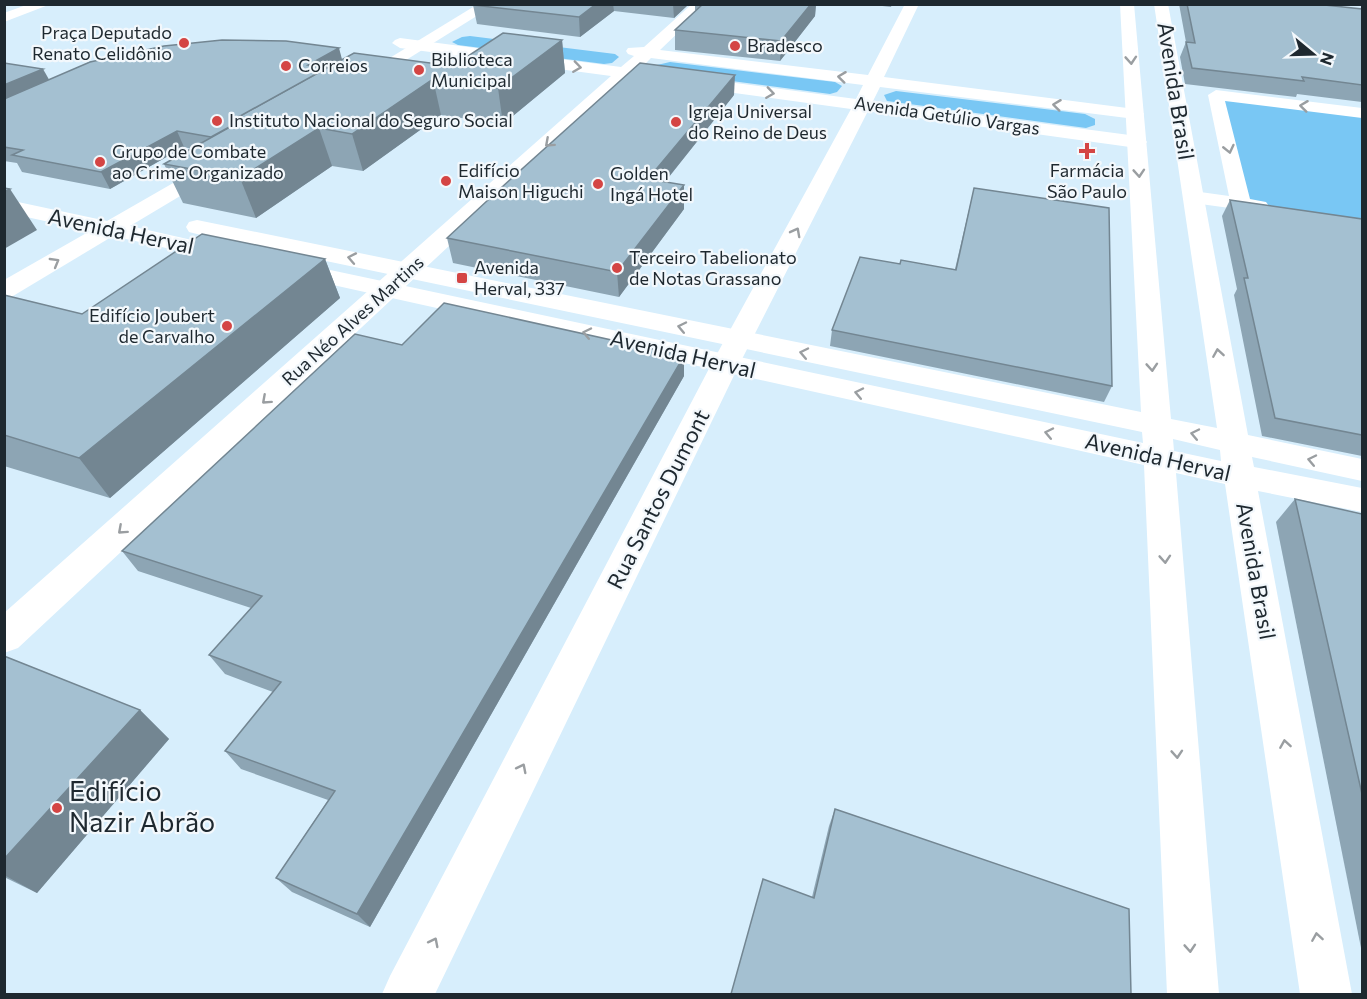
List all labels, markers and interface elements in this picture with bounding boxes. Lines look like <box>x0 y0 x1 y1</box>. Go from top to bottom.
street label: Avenida Brasil <box>1152 20 1201 162</box>
place label: Praça Deputado Renato Celidônio <box>32 21 172 64</box>
north arrow <box>1283 24 1343 84</box>
place label: Bradesco <box>747 34 823 56</box>
marker: Praça Deputado Renato Celidônio <box>177 36 191 50</box>
marker: Bradesco <box>728 39 742 53</box>
place label: Biblioteca Municipal <box>431 48 513 91</box>
text: N <box>1317 50 1339 68</box>
place label: Correios <box>298 54 368 76</box>
one-way arrow <box>1124 55 1137 64</box>
marker: Correios <box>279 59 293 73</box>
one-way arrow <box>573 60 582 72</box>
marker: Biblioteca Municipal <box>412 63 426 77</box>
one-way arrow <box>838 72 847 84</box>
one-way arrow <box>766 86 775 98</box>
street label: Avenida Getúlio Vargas <box>853 91 1041 139</box>
one-way arrow <box>1052 99 1061 111</box>
place label: Igreja Universal do Reino de Deus <box>688 100 827 143</box>
one-way arrow <box>1300 100 1309 113</box>
place label: Instituto Nacional do Seguro Social <box>229 109 513 131</box>
marker: Instituto Nacional do Seguro Social <box>210 114 224 128</box>
marker: Igreja Universal do Reino de Deus <box>669 115 683 129</box>
one-way arrow <box>546 136 556 147</box>
place label: Grupo de Combate ao Crime Organizado <box>112 140 284 183</box>
marker: Farmácia São Paulo <box>1080 144 1094 158</box>
one-way arrow <box>1221 144 1234 154</box>
marker: Grupo de Combate ao Crime Organizado <box>93 155 107 169</box>
place label: Edifício Maison Higuchi <box>458 159 584 202</box>
place label: Farmácia São Paulo <box>1047 159 1127 202</box>
place label: Golden Ingá Hotel <box>610 162 693 205</box>
one-way arrow <box>1132 168 1145 177</box>
marker: Edifício Maison Higuchi <box>439 174 453 188</box>
marker: Golden Ingá Hotel <box>591 177 605 191</box>
street label: Avenida Herval <box>46 202 197 259</box>
one-way arrow <box>789 227 800 238</box>
place label: Terceiro Tabelionato de Notas Grassano <box>629 246 797 289</box>
street label: Rua Néo Alves Martins <box>277 251 428 390</box>
one-way arrow <box>347 252 357 265</box>
place label: Avenida Herval, 337 <box>474 256 565 299</box>
one-way arrow <box>49 257 59 269</box>
marker: Terceiro Tabelionato de Notas Grassano <box>610 261 624 275</box>
marker: Avenida Herval, 337 <box>455 271 469 285</box>
place label: Edifício Joubert de Carvalho <box>89 304 215 347</box>
marker: Edifício Joubert de Carvalho <box>220 319 234 333</box>
one-way arrow <box>678 321 688 334</box>
street label: Avenida Herval <box>608 324 759 383</box>
one-way arrow <box>582 327 592 340</box>
one-way arrow <box>799 347 809 360</box>
one-way arrow <box>1213 348 1225 357</box>
one-way arrow <box>1146 363 1159 372</box>
one-way arrow <box>854 387 864 400</box>
one-way arrow <box>263 392 274 403</box>
street label: Rua Santos Dumont <box>601 404 715 593</box>
one-way arrow <box>1045 427 1055 440</box>
street label: Avenida Herval <box>1083 427 1234 486</box>
one-way arrow <box>1190 428 1200 441</box>
one-way arrow <box>1308 454 1318 467</box>
street label: Avenida Brasil <box>1231 500 1282 642</box>
one-way arrow <box>118 523 129 534</box>
one-way arrow <box>1158 554 1171 563</box>
one-way arrow <box>1279 740 1291 749</box>
one-way arrow <box>1171 749 1184 758</box>
one-way arrow <box>515 764 526 775</box>
place label: Edifício Nazir Abrão <box>69 774 215 838</box>
marker: Edifício Nazir Abrão <box>50 801 64 815</box>
one-way arrow <box>1311 932 1324 942</box>
one-way arrow <box>427 938 439 949</box>
one-way arrow <box>1183 944 1196 953</box>

